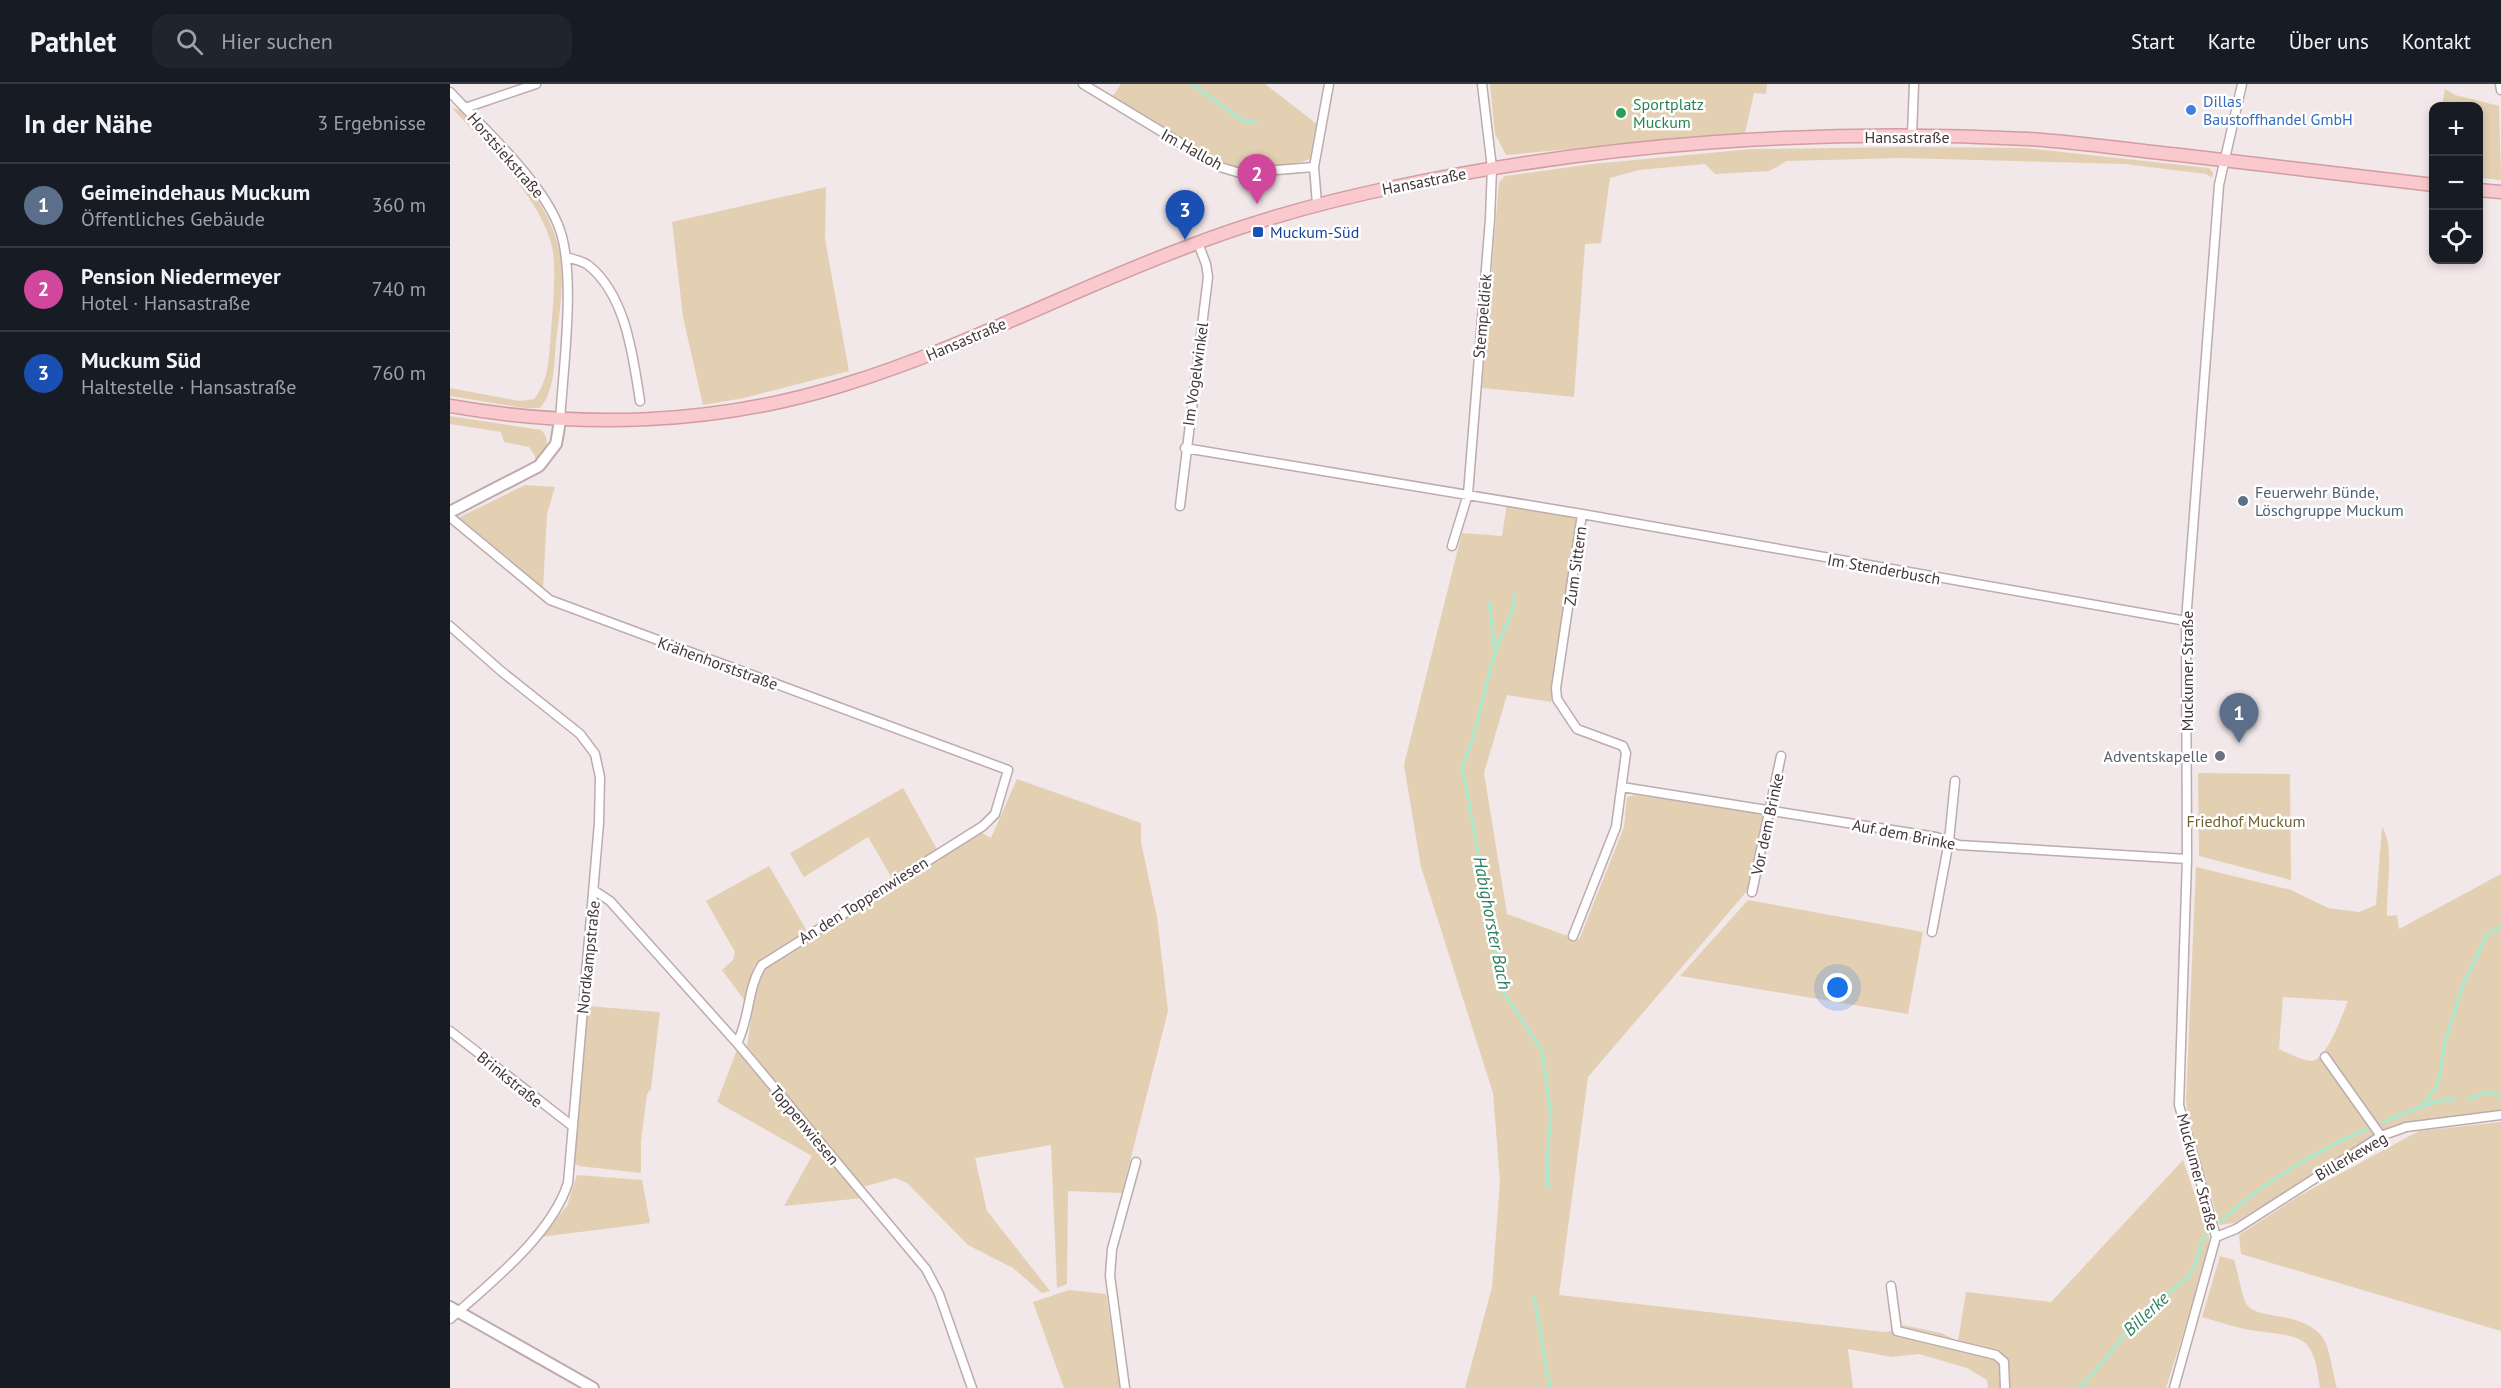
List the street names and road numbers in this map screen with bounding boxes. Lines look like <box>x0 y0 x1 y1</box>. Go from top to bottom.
street label: Horstsiekstraße <box>463 108 549 202</box>
street label: Im Halloh <box>1158 124 1226 174</box>
street label: Hansastraße <box>1864 127 1950 147</box>
street label: Hansastraße <box>1380 163 1468 199</box>
street label: Stempeldiek <box>1468 272 1496 359</box>
street label: Hansastraße <box>923 313 1009 365</box>
street label: Im Vogelwinkel <box>1178 320 1212 427</box>
street label: Zum Sittern <box>1560 525 1590 607</box>
street label: Im Stenderbusch <box>1826 549 1942 589</box>
street label: Muckumer Straße <box>2177 611 2197 731</box>
street label: Krähenhorststraße <box>655 632 781 694</box>
street label: Vor dem Brinke <box>1746 771 1788 878</box>
street label: Auf dem Brinke <box>1851 814 1957 854</box>
street label: An den Toppenwiesen <box>795 852 931 948</box>
street label: Nordkampstraße <box>572 899 604 1015</box>
street label: Brinkstraße <box>473 1046 547 1112</box>
street label: Toppenwiesen <box>766 1081 844 1169</box>
street label: Muckumer Straße <box>2173 1111 2223 1233</box>
street label: Billerkeweg <box>2311 1127 2391 1185</box>

